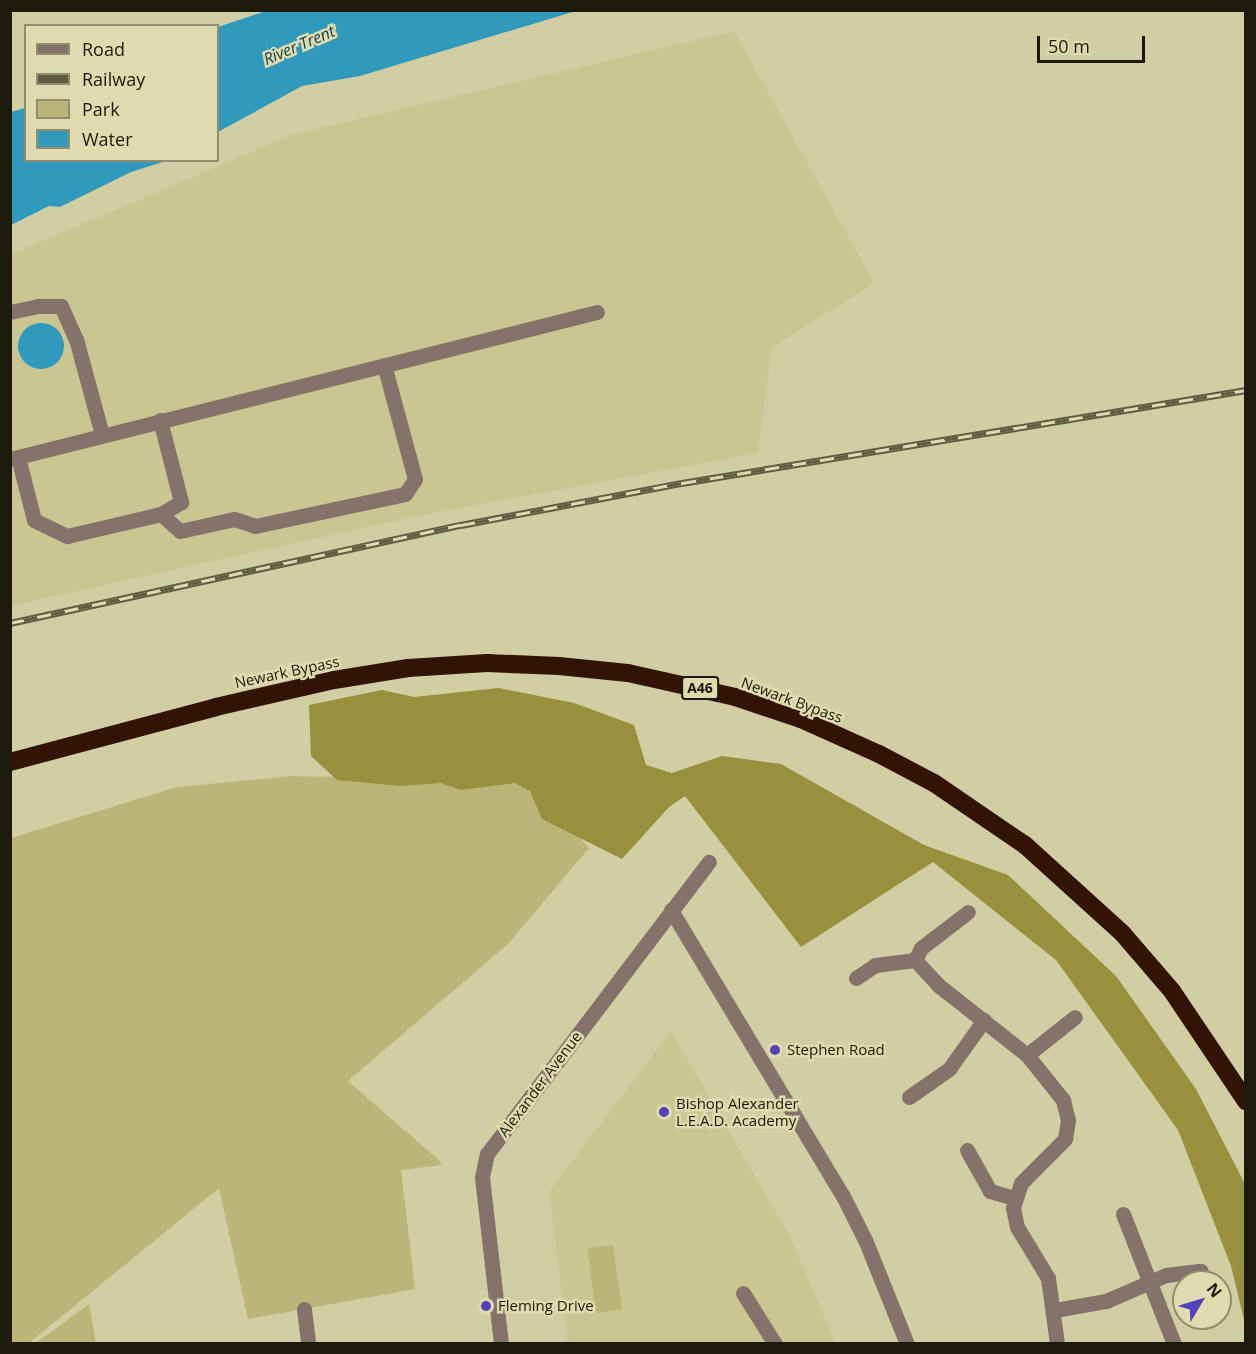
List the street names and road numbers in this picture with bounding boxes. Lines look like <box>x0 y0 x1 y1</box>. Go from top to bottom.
street label: Newark Bypass <box>233 652 341 692</box>
street label: Newark Bypass <box>739 673 845 727</box>
road number: A46 <box>680 677 720 699</box>
street label: Alexander Avenue <box>495 1028 585 1140</box>

